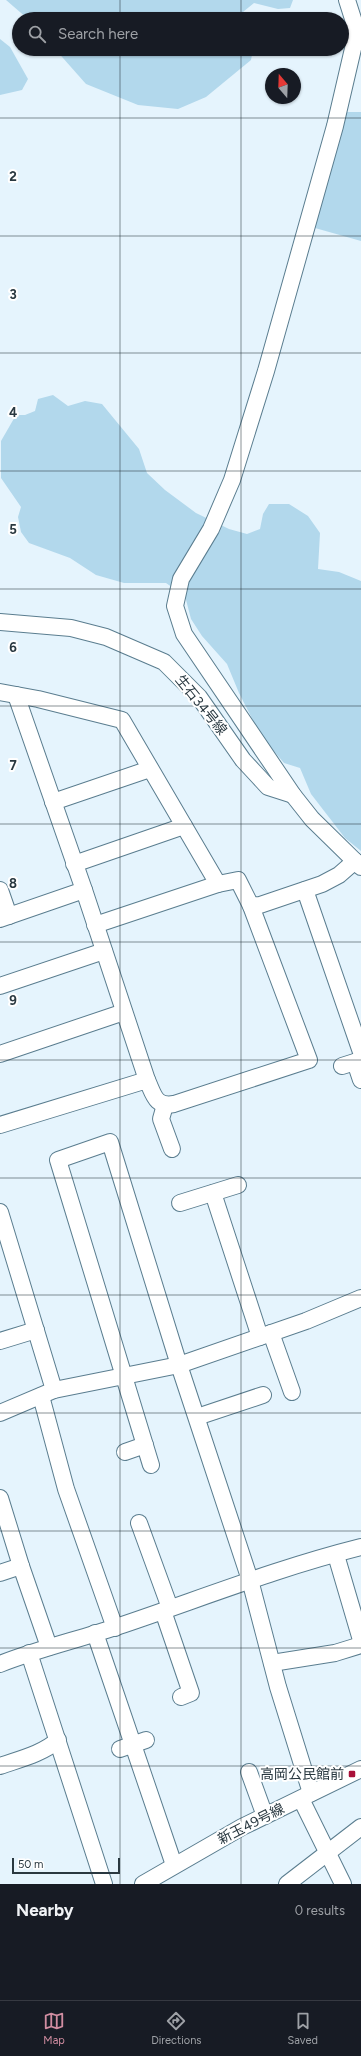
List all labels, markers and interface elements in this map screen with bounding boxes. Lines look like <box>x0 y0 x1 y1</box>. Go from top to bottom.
search box <box>12 12 349 56</box>
icon: search <box>26 23 48 45</box>
text: Search here <box>58 25 138 43</box>
north arrow <box>265 68 301 104</box>
text: 2 <box>9 169 17 184</box>
text: 3 <box>9 287 17 302</box>
text: 4 <box>9 405 17 420</box>
text: 5 <box>9 522 17 537</box>
text: 6 <box>9 640 17 655</box>
street label: 生石34号線 <box>172 672 230 738</box>
text: 7 <box>9 758 17 773</box>
text: 8 <box>9 876 17 891</box>
text: 9 <box>9 993 17 1008</box>
place label: 高岡公民館前 <box>260 1766 344 1783</box>
marker: 高岡公民館前 <box>347 1769 357 1779</box>
street label: 新玉49号線 <box>215 1800 287 1848</box>
scale bar <box>12 1856 120 1875</box>
text: 50 m <box>18 1858 43 1871</box>
text: Nearby <box>16 1900 74 1920</box>
text: 0 results <box>295 1903 345 1918</box>
tab: Map <box>43 2010 65 2047</box>
tab: Directions <box>151 2010 201 2047</box>
tab: Saved <box>288 2010 318 2047</box>

